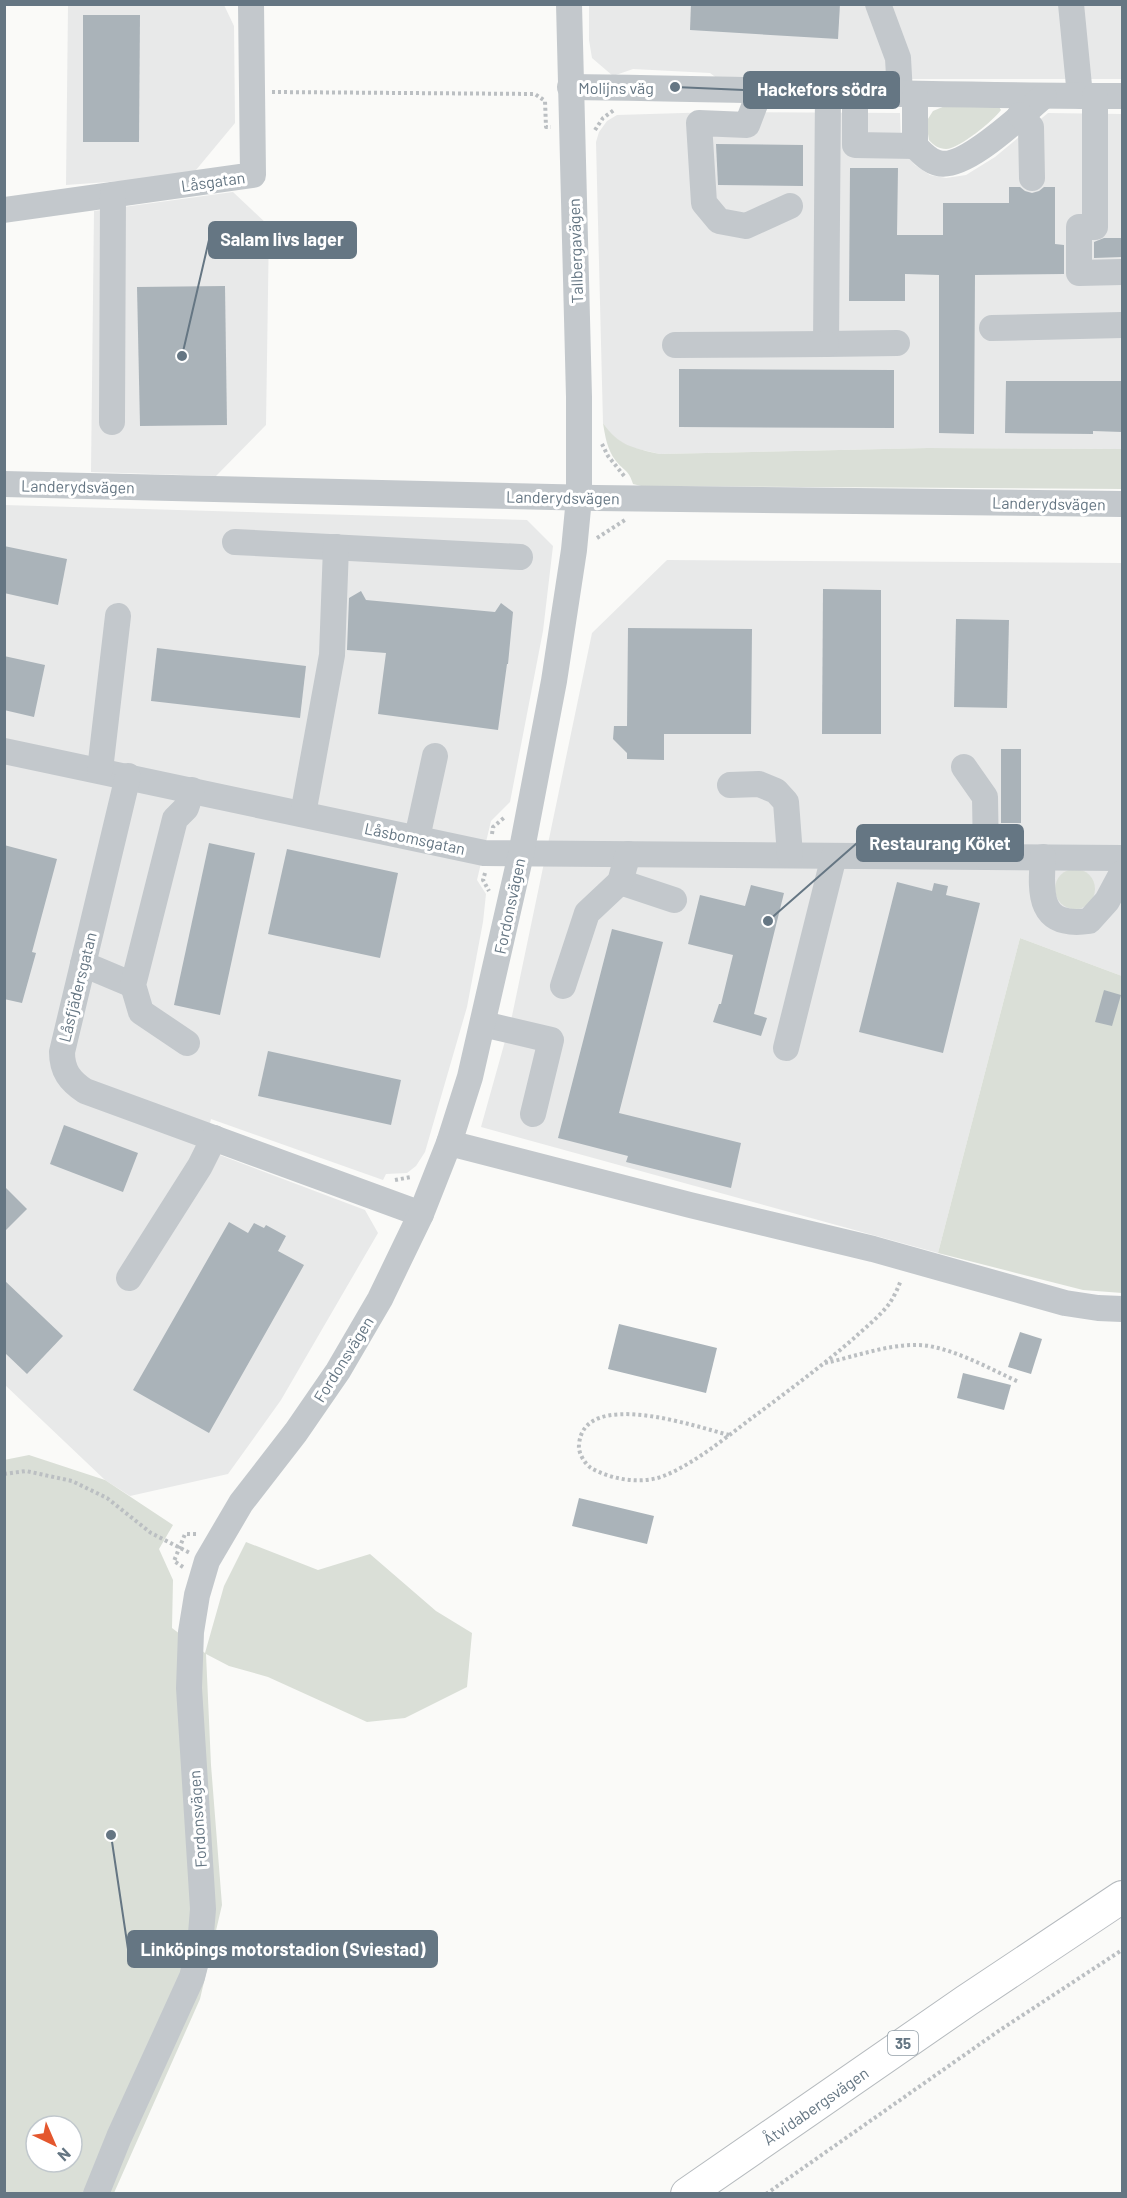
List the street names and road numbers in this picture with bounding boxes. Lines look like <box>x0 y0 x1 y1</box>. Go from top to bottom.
street label: Molijns väg <box>578 78 654 97</box>
street label: Låsgatan <box>180 167 246 195</box>
street label: Tallbergavägen <box>564 198 586 304</box>
street label: Landerydsvägen <box>21 476 135 496</box>
street label: Landerydsvägen <box>506 487 620 507</box>
street label: Landerydsvägen <box>992 493 1106 513</box>
street label: Låsbomsgatan <box>363 818 467 858</box>
street label: Fordonsvägen <box>490 856 528 956</box>
street label: Låsfjädersgatan <box>54 930 100 1044</box>
street label: Fordonsvägen <box>309 1313 377 1405</box>
street label: Fordonsvägen <box>184 1770 210 1868</box>
road number: 35 <box>888 2031 918 2055</box>
street label: Åtvidabergsvägen <box>759 2062 872 2148</box>

